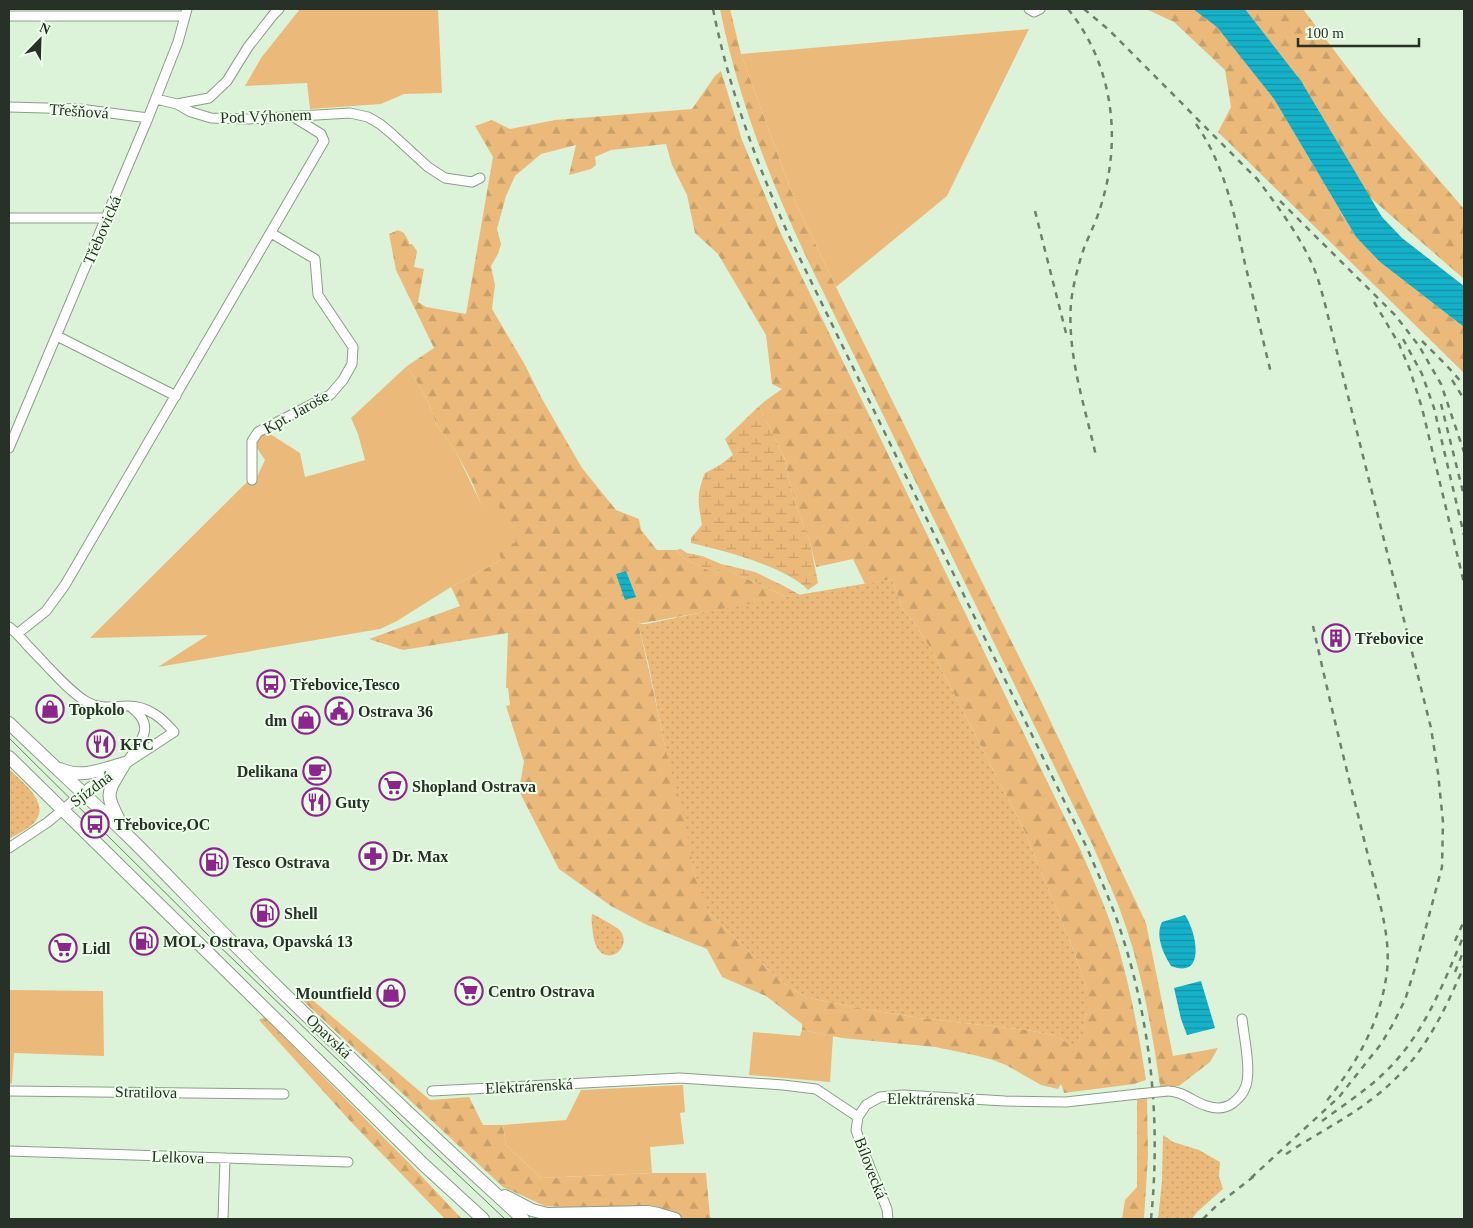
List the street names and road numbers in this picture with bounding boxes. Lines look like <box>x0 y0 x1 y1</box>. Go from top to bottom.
street label: Třešňová <box>49 100 109 122</box>
street label: Pod Výhonem <box>220 106 313 127</box>
street label: Třebovická <box>80 193 124 267</box>
street label: Kpt. Jaroše <box>260 387 332 438</box>
street label: Sjízdná <box>67 768 116 811</box>
street label: Opavská <box>302 1010 355 1062</box>
street label: Elektrárenská <box>485 1075 573 1097</box>
street label: Stratilova <box>115 1083 177 1101</box>
street label: Elektrárenská <box>887 1090 975 1108</box>
street label: Bílovecká <box>851 1135 891 1201</box>
street label: Lelkova <box>152 1148 204 1166</box>

